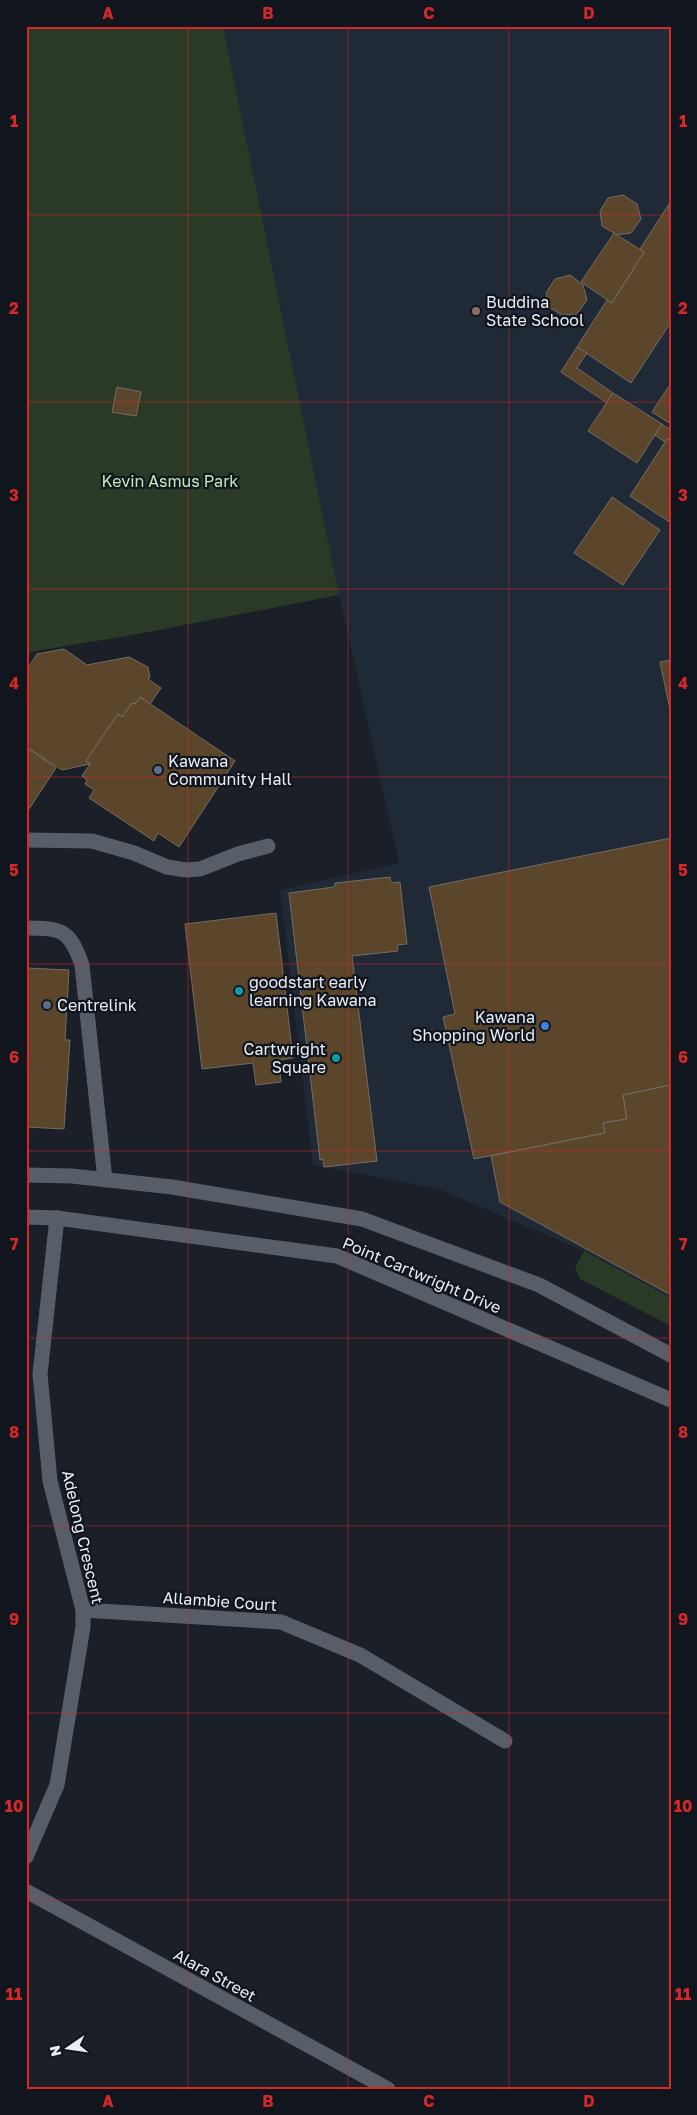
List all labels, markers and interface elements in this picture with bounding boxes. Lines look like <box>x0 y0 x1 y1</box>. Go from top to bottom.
text: A <box>102 3 114 23</box>
text: B <box>262 3 274 23</box>
text: C <box>423 3 435 23</box>
text: D <box>583 3 595 23</box>
text: 1 <box>10 111 18 131</box>
text: 1 <box>679 111 687 131</box>
place label: Buddina State School <box>486 292 584 330</box>
text: 2 <box>9 298 19 318</box>
text: 2 <box>678 298 688 318</box>
marker: Buddina State School <box>470 305 482 317</box>
park label: Kevin Asmus Park <box>102 471 238 491</box>
text: 3 <box>9 485 19 505</box>
text: 3 <box>678 485 688 505</box>
text: 4 <box>9 673 19 693</box>
text: 4 <box>678 673 688 693</box>
place label: Kawana Community Hall <box>168 751 292 789</box>
marker: Kawana Community Hall <box>152 764 164 776</box>
text: 5 <box>9 860 19 880</box>
text: 5 <box>678 860 688 880</box>
place label: goodstart early learning Kawana <box>249 972 377 1010</box>
marker: goodstart early learning Kawana <box>233 985 245 997</box>
place label: Centrelink <box>57 995 137 1015</box>
marker: Centrelink <box>41 999 53 1011</box>
place label: Kawana Shopping World <box>412 1007 535 1045</box>
marker: Kawana Shopping World <box>539 1020 551 1032</box>
place label: Cartwright Square <box>244 1039 326 1077</box>
text: 6 <box>9 1047 19 1067</box>
text: 6 <box>678 1047 688 1067</box>
marker: Cartwright Square <box>330 1052 342 1064</box>
street label: Point Cartwright Drive <box>340 1233 504 1317</box>
text: 7 <box>10 1234 19 1254</box>
text: 7 <box>679 1234 688 1254</box>
text: 8 <box>9 1422 19 1442</box>
text: 8 <box>678 1422 688 1442</box>
street label: Adelong Crescent <box>58 1468 108 1606</box>
street label: Allambie Court <box>162 1587 278 1615</box>
text: 9 <box>9 1609 19 1629</box>
text: 9 <box>678 1609 688 1629</box>
text: 10 <box>5 1796 23 1816</box>
text: 10 <box>674 1796 692 1816</box>
street label: Alara Street <box>170 1944 260 2006</box>
text: 11 <box>6 1984 22 2004</box>
text: 11 <box>675 1984 691 2004</box>
north arrow <box>42 2022 92 2072</box>
text: N <box>45 2044 64 2058</box>
text: A <box>102 2091 114 2111</box>
text: B <box>262 2091 274 2111</box>
text: C <box>423 2091 435 2111</box>
text: D <box>583 2091 595 2111</box>

